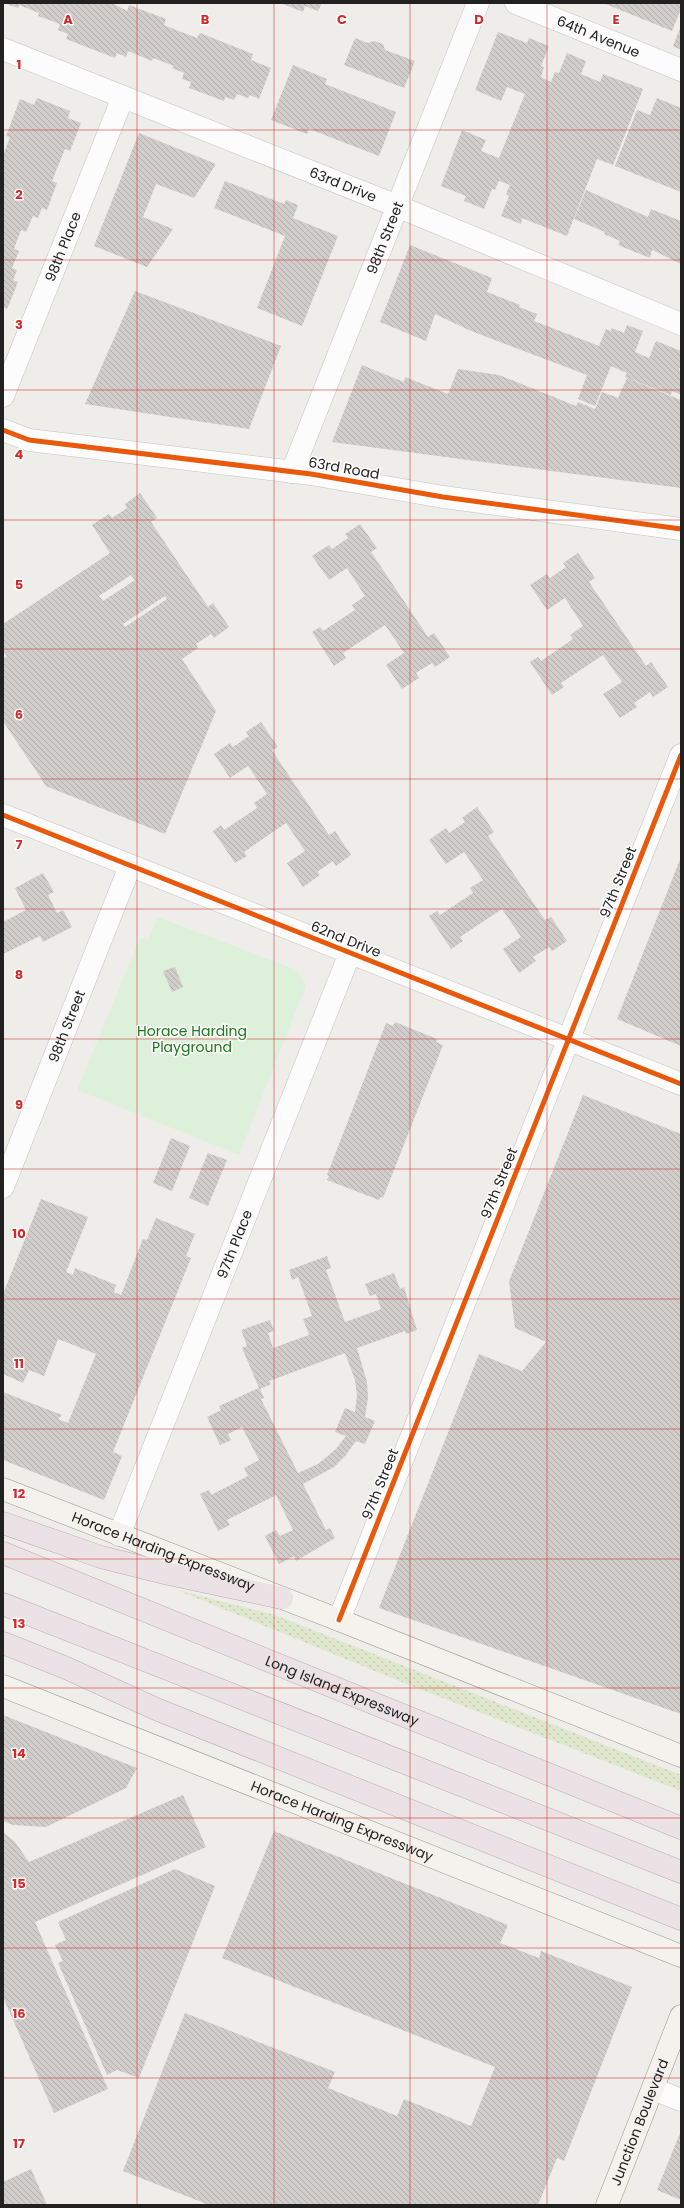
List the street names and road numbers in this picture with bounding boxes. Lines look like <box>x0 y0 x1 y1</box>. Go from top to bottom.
street label: 64th Avenue <box>554 11 643 62</box>
street label: 63rd Drive <box>306 162 380 207</box>
street label: 98th Street <box>361 198 408 277</box>
street label: 98th Place <box>40 208 86 285</box>
street label: 63rd Road <box>307 452 381 484</box>
street label: 97th Street <box>595 843 641 921</box>
street label: 62nd Drive <box>308 916 384 962</box>
street label: 98th Street <box>43 987 90 1065</box>
street label: 97th Street <box>476 1144 522 1222</box>
street label: 97th Place <box>212 1206 257 1281</box>
street label: 97th Street <box>357 1445 403 1523</box>
street label: Horace Harding Expressway <box>69 1507 258 1596</box>
street label: Long Island Expressway <box>262 1651 422 1731</box>
street label: Horace Harding Expressway <box>248 1776 436 1866</box>
street label: Junction Boulevard <box>606 2056 673 2189</box>

